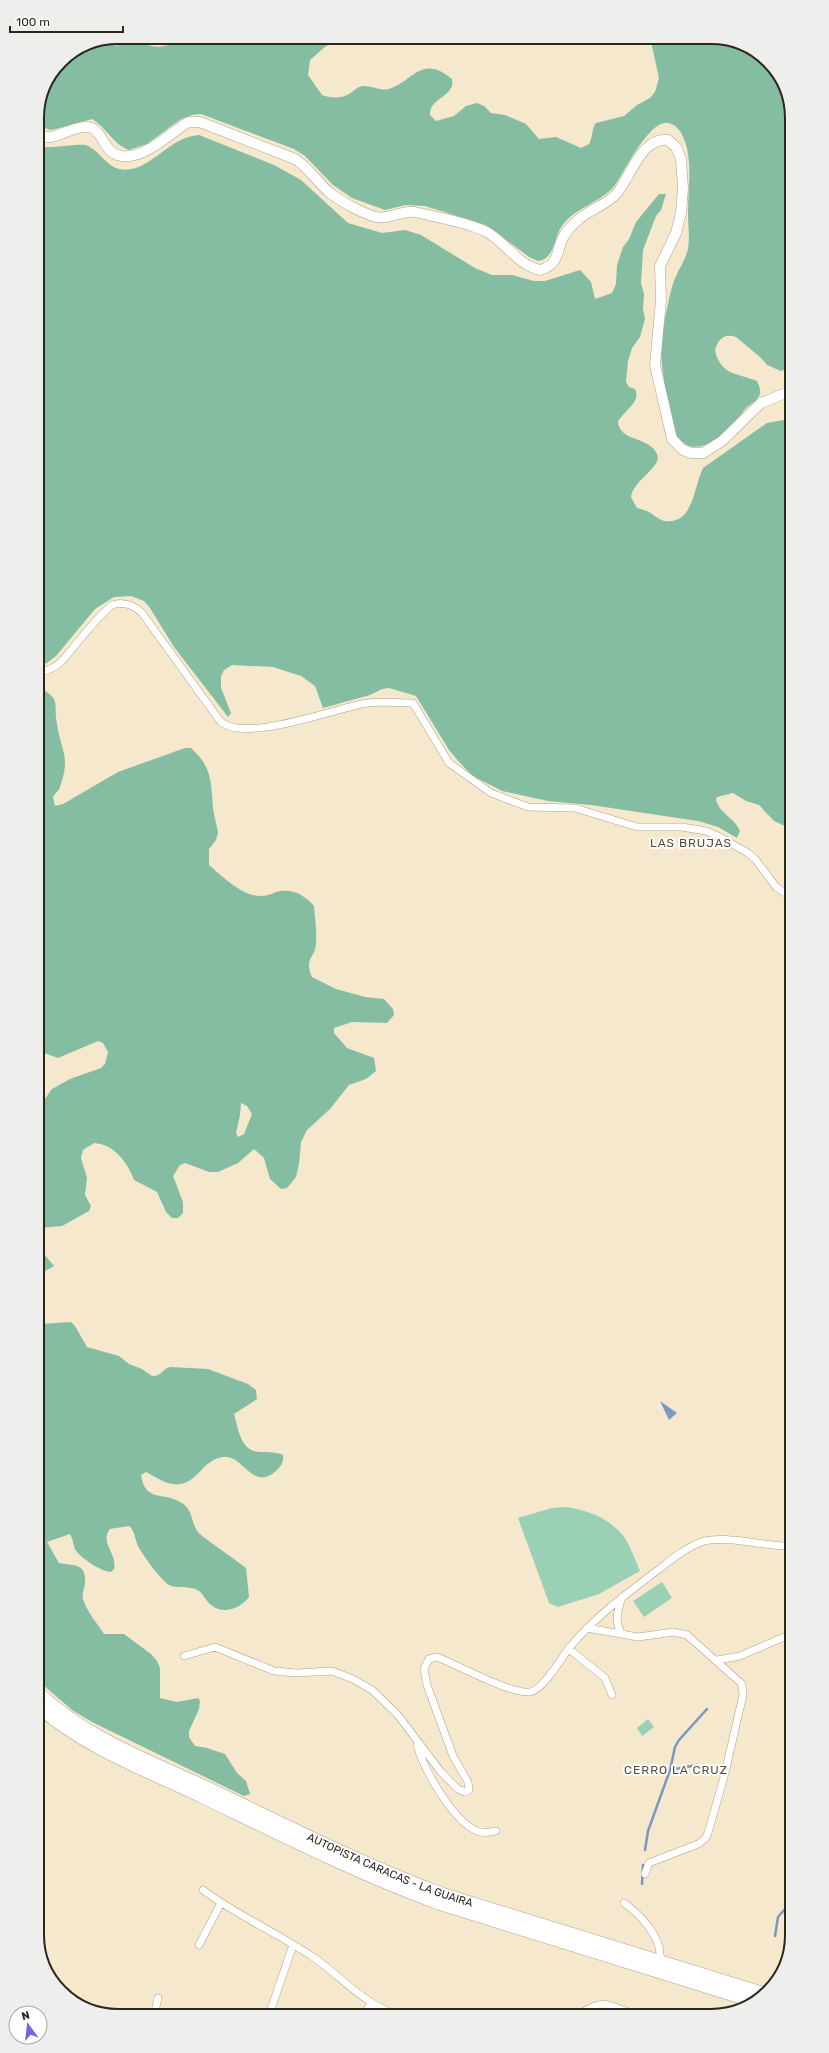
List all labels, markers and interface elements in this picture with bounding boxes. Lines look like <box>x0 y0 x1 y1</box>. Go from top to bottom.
scale bar <box>10 8 123 34</box>
text: 100 m <box>16 15 50 29</box>
district label: LAS BRUJAS <box>650 836 732 850</box>
district label: CERRO LA CRUZ <box>624 1763 728 1777</box>
street label: AUTOPISTA CARACAS - LA GUAIRA <box>305 1830 475 1910</box>
north arrow <box>8 2005 48 2045</box>
text: N <box>20 2008 31 2023</box>

